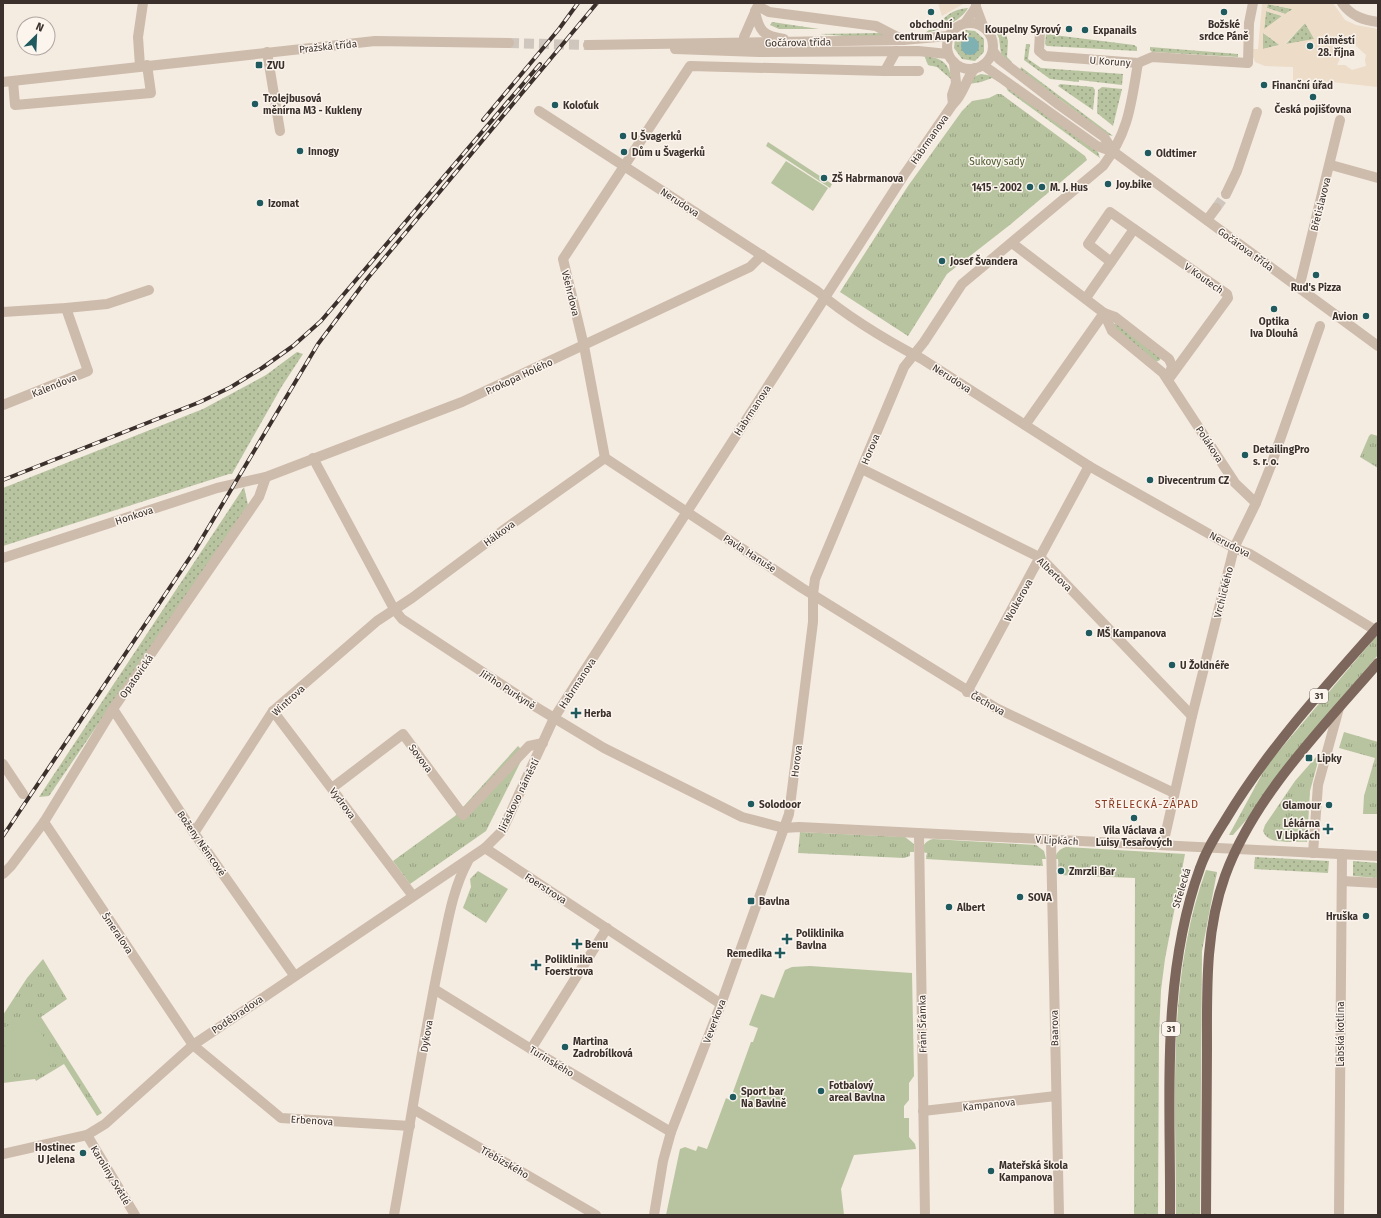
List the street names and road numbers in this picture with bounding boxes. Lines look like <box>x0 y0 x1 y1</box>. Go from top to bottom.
street label: Gočárova třída <box>765 35 831 50</box>
street label: Pražská třída <box>298 37 358 56</box>
street label: U Koruny <box>1089 55 1131 69</box>
street label: Habrmanova <box>908 112 951 167</box>
street label: Břetislavova <box>1308 176 1333 232</box>
street label: Nerudova <box>658 186 701 220</box>
street label: Gočárova třída <box>1215 225 1276 274</box>
street label: V Koutech <box>1181 261 1225 297</box>
street label: Všehrdova <box>559 269 582 317</box>
street label: Prokopa Holého <box>484 356 555 398</box>
street label: Nerudova <box>930 362 973 396</box>
street label: Kalendova <box>30 371 79 400</box>
street label: Habrmanova <box>732 383 774 438</box>
street label: Polákova <box>1193 424 1225 465</box>
street label: Horova <box>859 432 883 467</box>
street label: Honkova <box>114 504 155 528</box>
street label: Hálkova <box>481 518 518 549</box>
street label: Nerudova <box>1207 530 1252 560</box>
street label: Pavla Hanuše <box>721 532 778 575</box>
street label: Albertova <box>1035 555 1074 594</box>
street label: Vrchlického <box>1212 565 1236 619</box>
street label: Wolkerova <box>1002 577 1036 624</box>
street label: Opatovická <box>117 652 156 701</box>
street label: Habrmanova <box>557 656 599 711</box>
street label: Jiřího Purkyně <box>478 667 538 712</box>
street label: Wintrova <box>270 683 307 719</box>
street label: Čechova <box>968 688 1008 718</box>
road number: 31 <box>1310 689 1328 703</box>
street label: Sovova <box>406 742 435 775</box>
street label: Horova <box>789 744 805 778</box>
street label: Jiráskovo náměstí <box>495 756 542 834</box>
street label: Vydrova <box>327 786 358 822</box>
street label: Boženy Němcové <box>174 809 228 878</box>
street label: V Lipkách <box>1035 834 1079 848</box>
street label: Střelecká <box>1170 867 1194 910</box>
street label: Foerstrova <box>522 871 569 907</box>
street label: Šmeralova <box>99 910 137 956</box>
street label: Poděbradova <box>209 993 266 1036</box>
street label: Fráni Šrámka <box>914 995 930 1053</box>
street label: Veverkova <box>701 998 729 1045</box>
street label: Labská kotlina <box>1335 1001 1347 1067</box>
street label: Baarova <box>1049 1010 1061 1046</box>
street label: Dykova <box>418 1019 436 1053</box>
road number: 31 <box>1162 1022 1180 1036</box>
street label: Turinského <box>527 1044 576 1080</box>
street label: Kampanova <box>962 1096 1016 1114</box>
street label: Erbenova <box>290 1114 333 1128</box>
street label: Třebízského <box>478 1143 531 1182</box>
street label: Karoliny Světlé <box>88 1144 133 1207</box>

